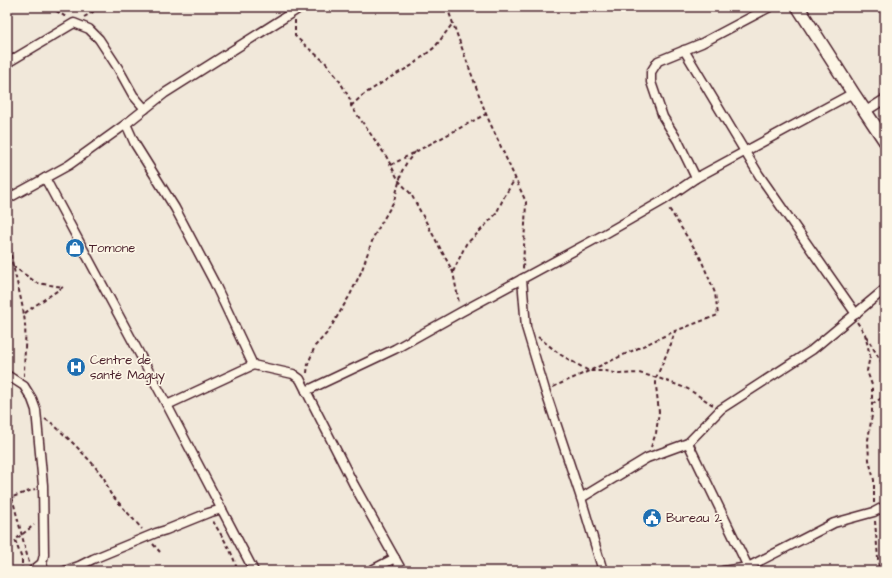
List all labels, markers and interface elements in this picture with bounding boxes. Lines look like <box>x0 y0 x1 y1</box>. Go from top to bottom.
shop icon: Tomone <box>64 237 86 259</box>
place label: Tomone <box>89 239 135 257</box>
place label: Centre de santé Maguy <box>90 351 165 385</box>
hospital icon: Centre de santé Maguy <box>65 356 87 378</box>
public building icon: Bureau 2 <box>641 507 663 529</box>
place label: Bureau 2 <box>666 509 722 527</box>

